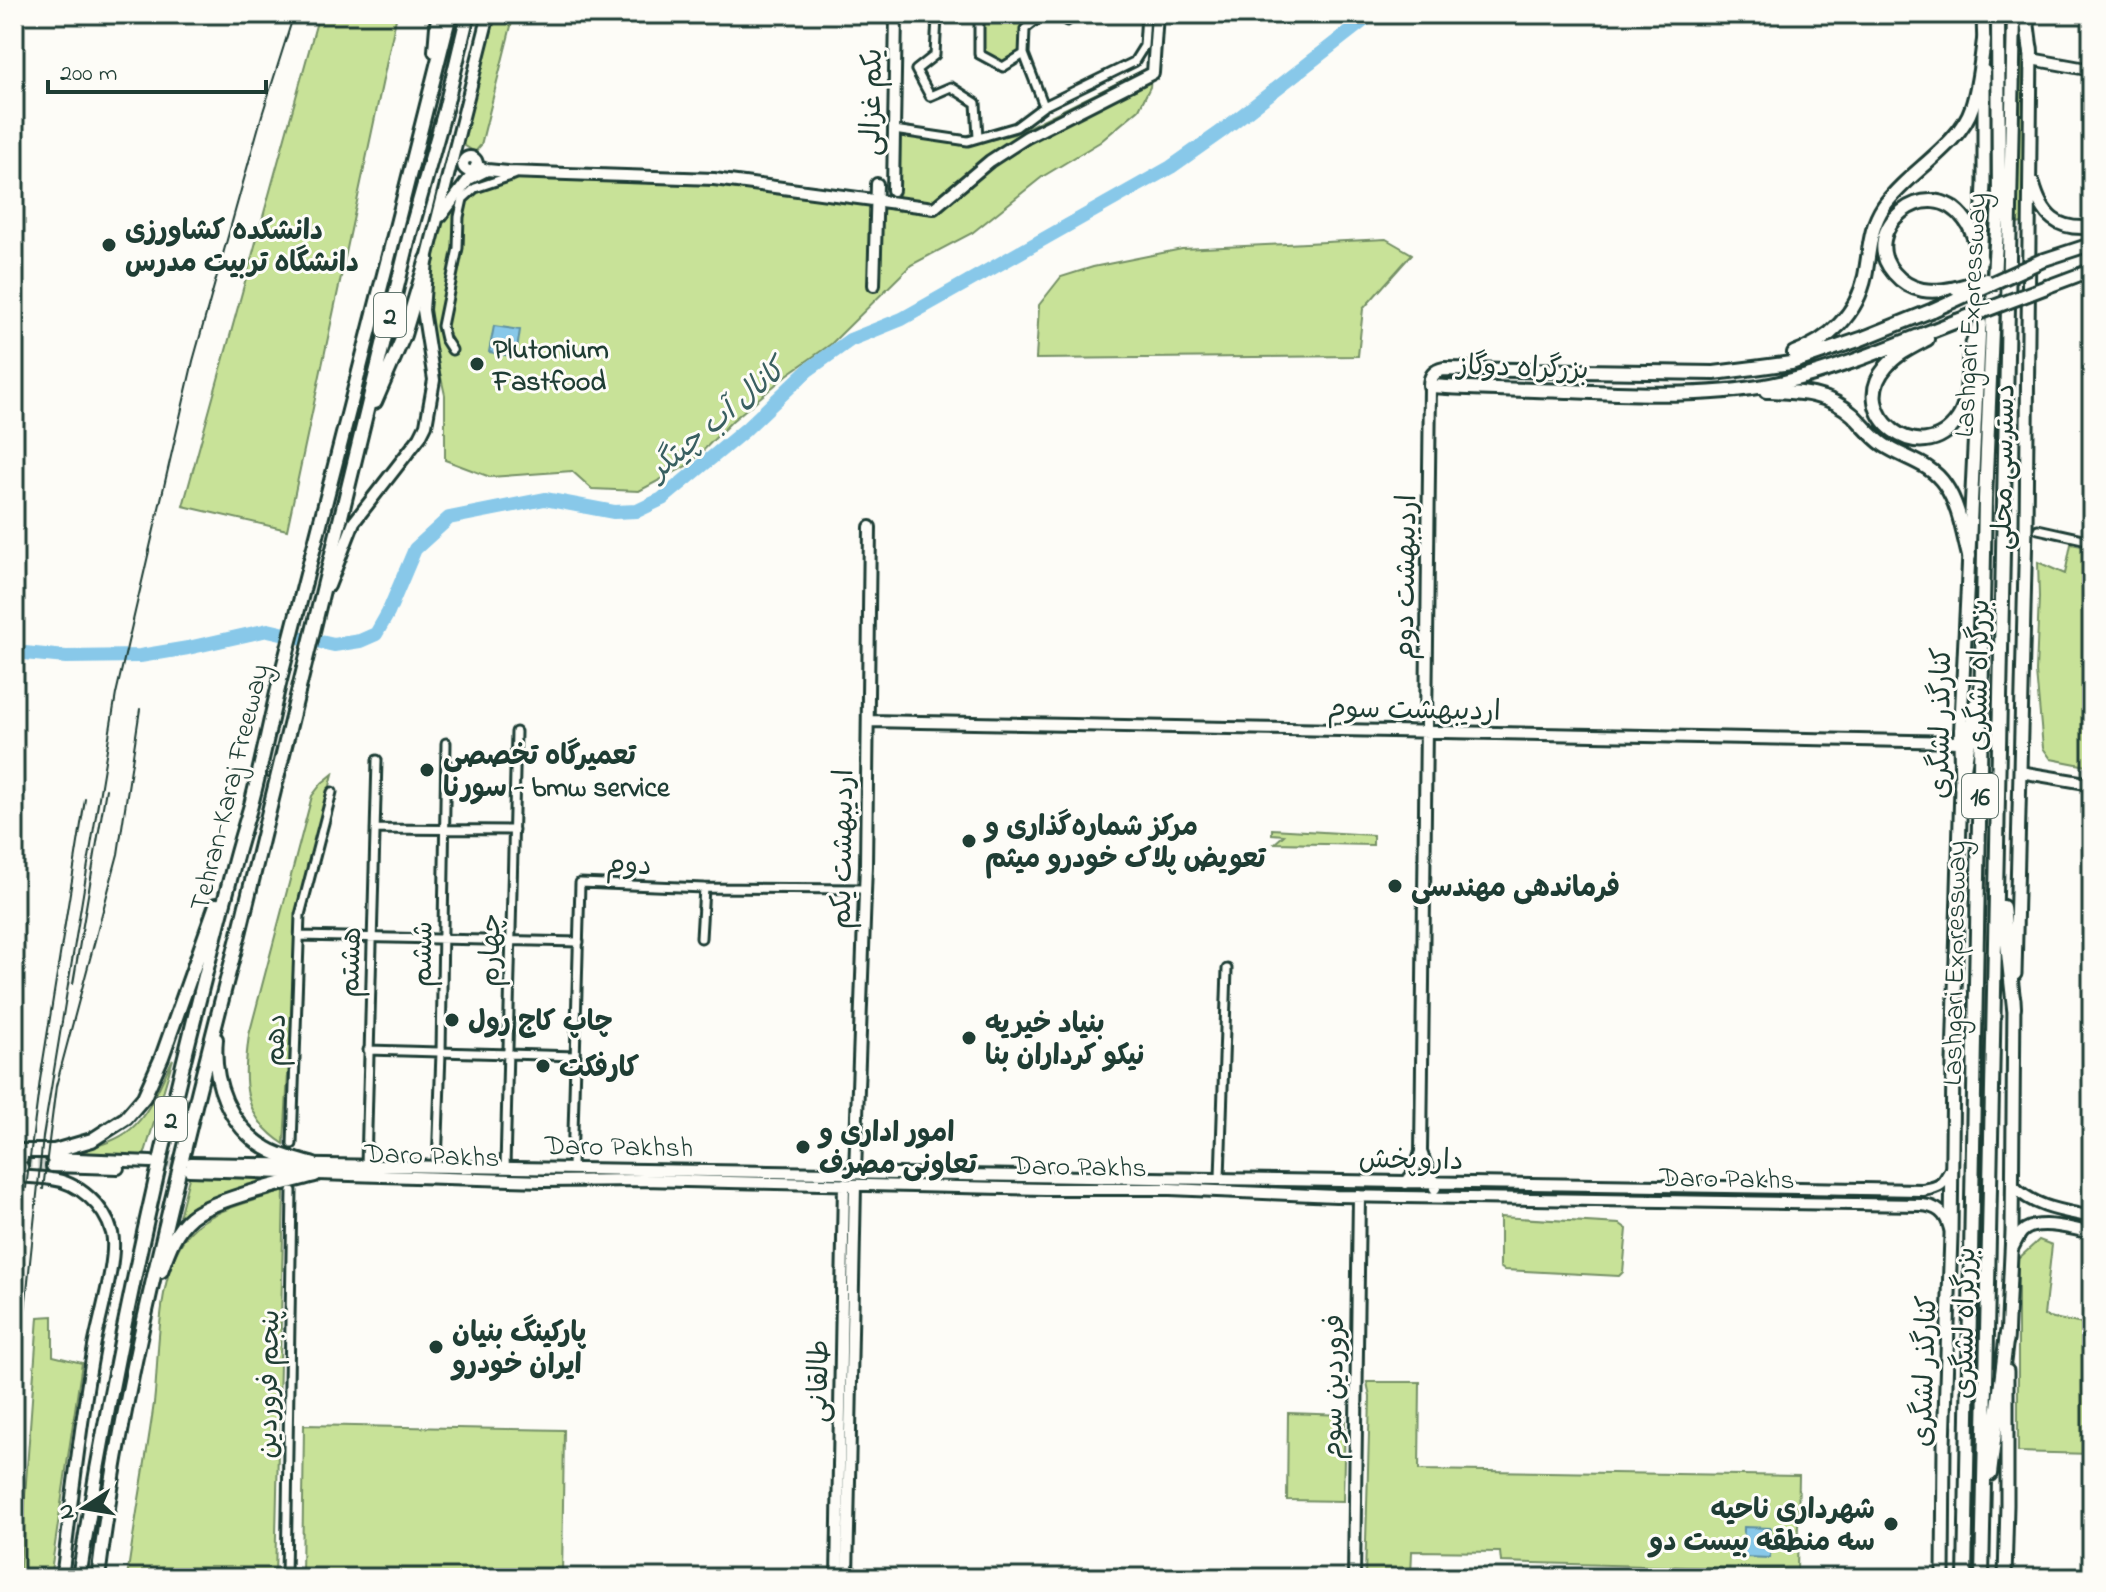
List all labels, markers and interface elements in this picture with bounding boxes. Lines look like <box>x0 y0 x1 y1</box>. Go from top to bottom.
scale bar <box>48 44 266 94</box>
street label: یکم غزالی <box>852 48 895 156</box>
text: 200 m <box>60 57 117 92</box>
street label: Lashgari Expressway <box>1946 192 1999 439</box>
place label: دانشکده کشاورزی دانشگاه تربیت مدرس <box>125 212 359 285</box>
marker: دانشکده کشاورزی دانشگاه تربیت مدرس <box>100 236 118 254</box>
road number: 2 <box>374 293 406 337</box>
place label: Plutonium Fastfood <box>491 331 609 404</box>
water label: کانال آب چیتگر <box>636 347 801 495</box>
street label: بزرگراه دوگاز <box>1454 347 1589 392</box>
marker: Plutonium Fastfood <box>468 355 486 373</box>
street label: دسترسی محلی <box>1984 384 2027 551</box>
street label: اردیبهشت دوم <box>1386 494 1429 660</box>
street label: بزرگراه لشگری <box>1959 599 2002 751</box>
street label: کنارگذر لشگری <box>1921 647 1964 799</box>
street label: Tehran-Karaj Freeway <box>181 660 282 916</box>
street label: اردیبهشت سوم <box>1327 689 1501 734</box>
place label: تعمیرگاه تخصصی سورنا - bmw service <box>443 737 671 810</box>
marker: تعمیرگاه تخصصی سورنا - bmw service <box>418 761 436 779</box>
street label: اردیبهشت یکم <box>823 769 866 929</box>
road number: 16 <box>1962 774 1998 818</box>
place label: مرکز شماره‌گذاری و تعویض پلاک خودرو میثم <box>983 808 1267 881</box>
marker: مرکز شماره‌گذاری و تعویض پلاک خودرو میثم <box>960 832 978 850</box>
street label: Lashgari Expressway <box>1934 840 1979 1086</box>
street label: دوم <box>605 845 653 888</box>
place label: فرماندهی مهندسی <box>1411 869 1620 910</box>
marker: فرماندهی مهندسی <box>1386 877 1404 895</box>
street label: چهارم <box>471 913 514 987</box>
street label: ششم <box>403 921 446 987</box>
street label: هشتم <box>331 926 374 998</box>
place label: چاپ کاج رول <box>468 1003 613 1044</box>
place label: بنیاد خیریه نیکو کرداران بنا <box>985 1005 1144 1078</box>
marker: چاپ کاج رول <box>443 1011 461 1029</box>
street label: دهم <box>256 1013 299 1067</box>
marker: بنیاد خیریه نیکو کرداران بنا <box>960 1029 978 1047</box>
place label: کارفکت <box>559 1049 640 1090</box>
marker: کارفکت <box>534 1057 552 1075</box>
road number: 2 <box>155 1097 187 1141</box>
place label: امور اداری و تعاونی مصرف <box>817 1114 978 1187</box>
street label: Daro Pakhsh <box>543 1127 694 1170</box>
street label: Daro Pakhs <box>363 1135 500 1180</box>
marker: امور اداری و تعاونی مصرف <box>794 1138 812 1156</box>
street label: داروپخش <box>1358 1140 1464 1183</box>
street label: Daro Pakhs <box>1010 1147 1147 1190</box>
street label: Daro Pakhs <box>1658 1159 1795 1202</box>
street label: بزرگراه لشگری <box>1945 1247 1988 1399</box>
street label: کنارگذر لشگری <box>1903 1295 1950 1448</box>
street label: پنجم فروردین <box>249 1309 292 1459</box>
place label: پارکینگ بنیان ایران خودرو <box>450 1314 586 1387</box>
street label: فروردین سوم <box>1314 1314 1357 1460</box>
marker: پارکینگ بنیان ایران خودرو <box>427 1338 445 1356</box>
street label: طالقانی <box>799 1339 842 1423</box>
north arrow <box>44 1468 124 1548</box>
place label: شهرداری ناحیه سه منطقه بیست دو <box>1647 1491 1875 1564</box>
text: N <box>50 1501 85 1522</box>
marker: شهرداری ناحیه سه منطقه بیست دو <box>1882 1515 1900 1533</box>

